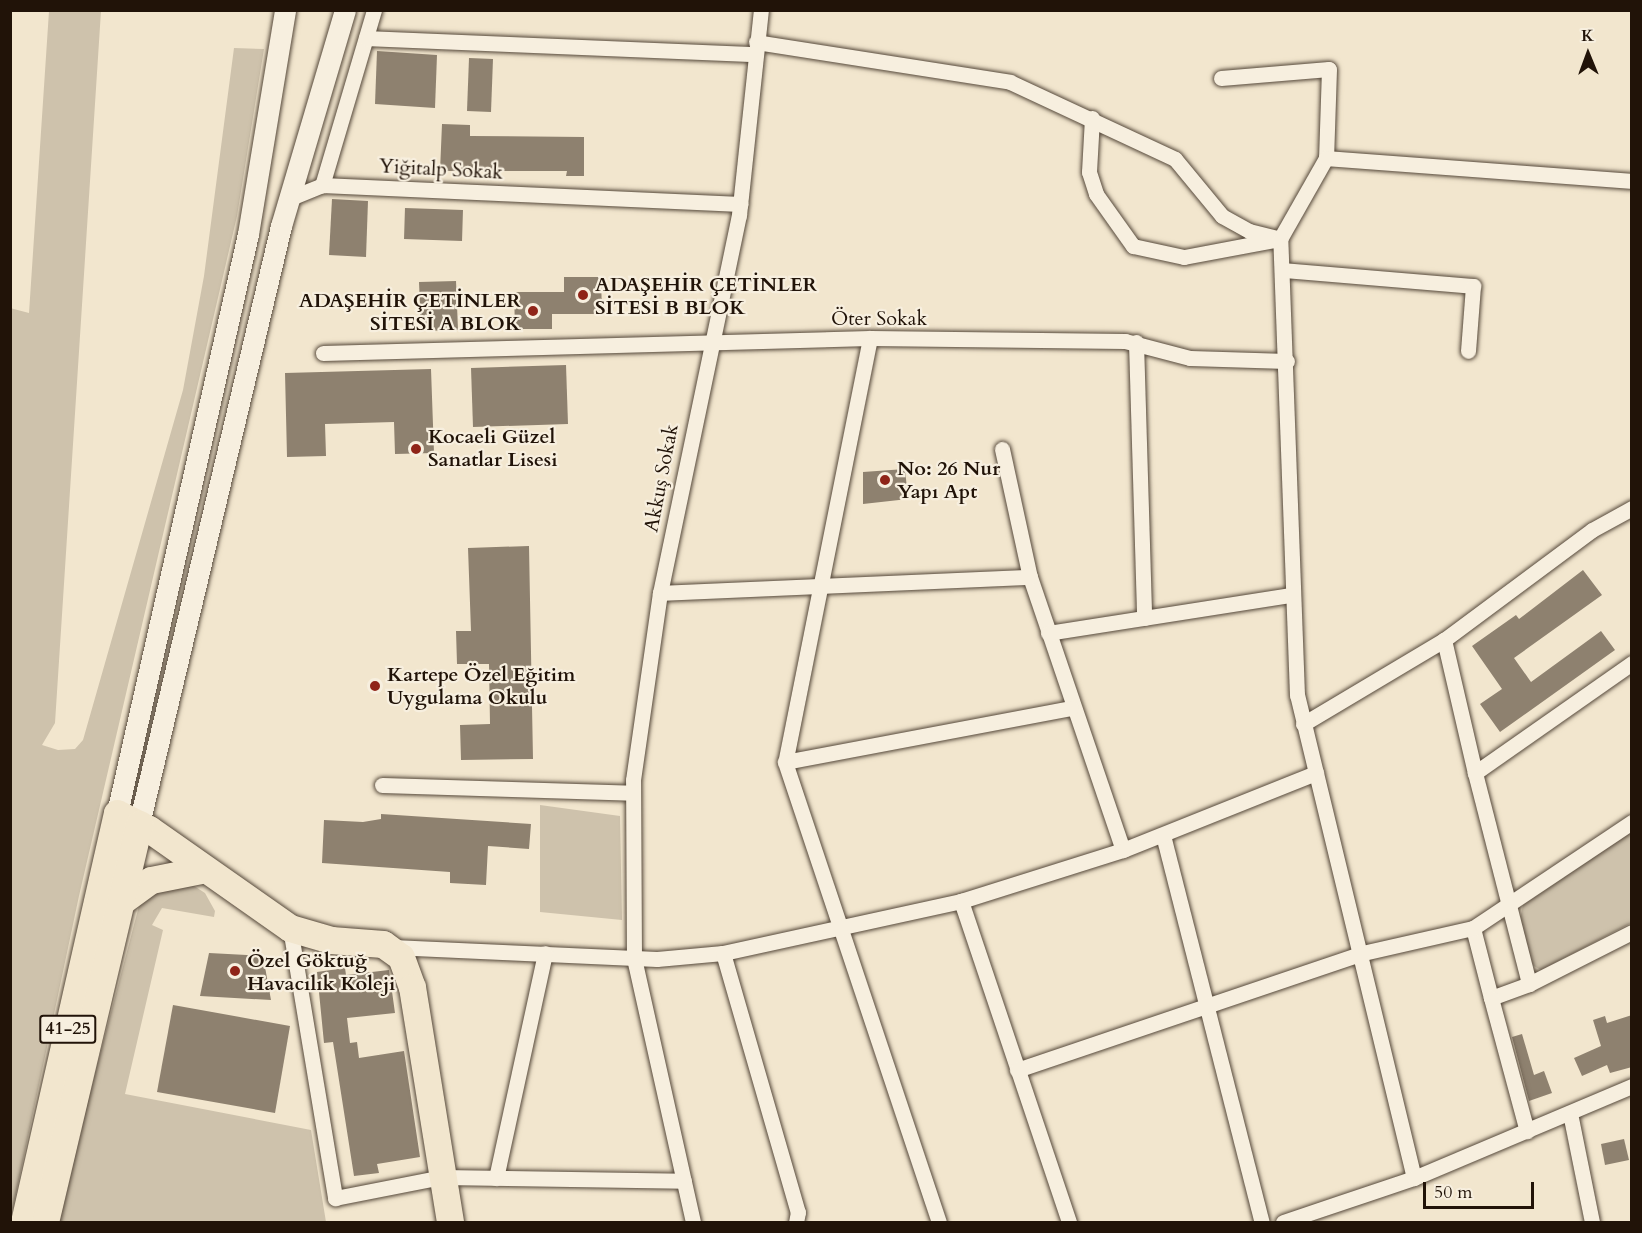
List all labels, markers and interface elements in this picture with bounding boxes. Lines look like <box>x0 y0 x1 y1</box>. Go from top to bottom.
north arrow <box>1558 24 1618 84</box>
text: K <box>1581 25 1594 47</box>
street label: Yiğitalp Sokak <box>378 154 504 184</box>
place label: ADAŞEHİR ÇETİNLER SİTESİ B BLOK <box>595 272 817 319</box>
place label: ADAŞEHİR ÇETİNLER SİTESİ A BLOK <box>299 288 521 335</box>
marker: ADAŞEHİR ÇETİNLER SİTESİ B BLOK <box>576 288 590 302</box>
marker: ADAŞEHİR ÇETİNLER SİTESİ A BLOK <box>526 304 540 318</box>
street label: Öter Sokak <box>831 306 927 330</box>
street label: Akkuş Sokak <box>639 422 683 534</box>
place label: Kocaeli Güzel Sanatlar Lisesi <box>428 425 558 472</box>
marker: Kocaeli Güzel Sanatlar Lisesi <box>409 442 423 456</box>
place label: No: 26 Nur Yapı Apt <box>897 456 1000 503</box>
marker: No: 26 Nur Yapı Apt <box>878 473 892 487</box>
place label: Kartepe Özel Eğitim Uygulama Okulu <box>387 662 575 709</box>
marker: Kartepe Özel Eğitim Uygulama Okulu <box>368 679 382 693</box>
place label: Özel Göktuğ Havacılık Koleji <box>247 948 395 995</box>
marker: Özel Göktuğ Havacılık Koleji <box>228 964 242 978</box>
road number: 41-25 <box>38 1014 98 1044</box>
scale bar <box>1426 1170 1537 1208</box>
text: 50 m <box>1434 1180 1473 1205</box>

